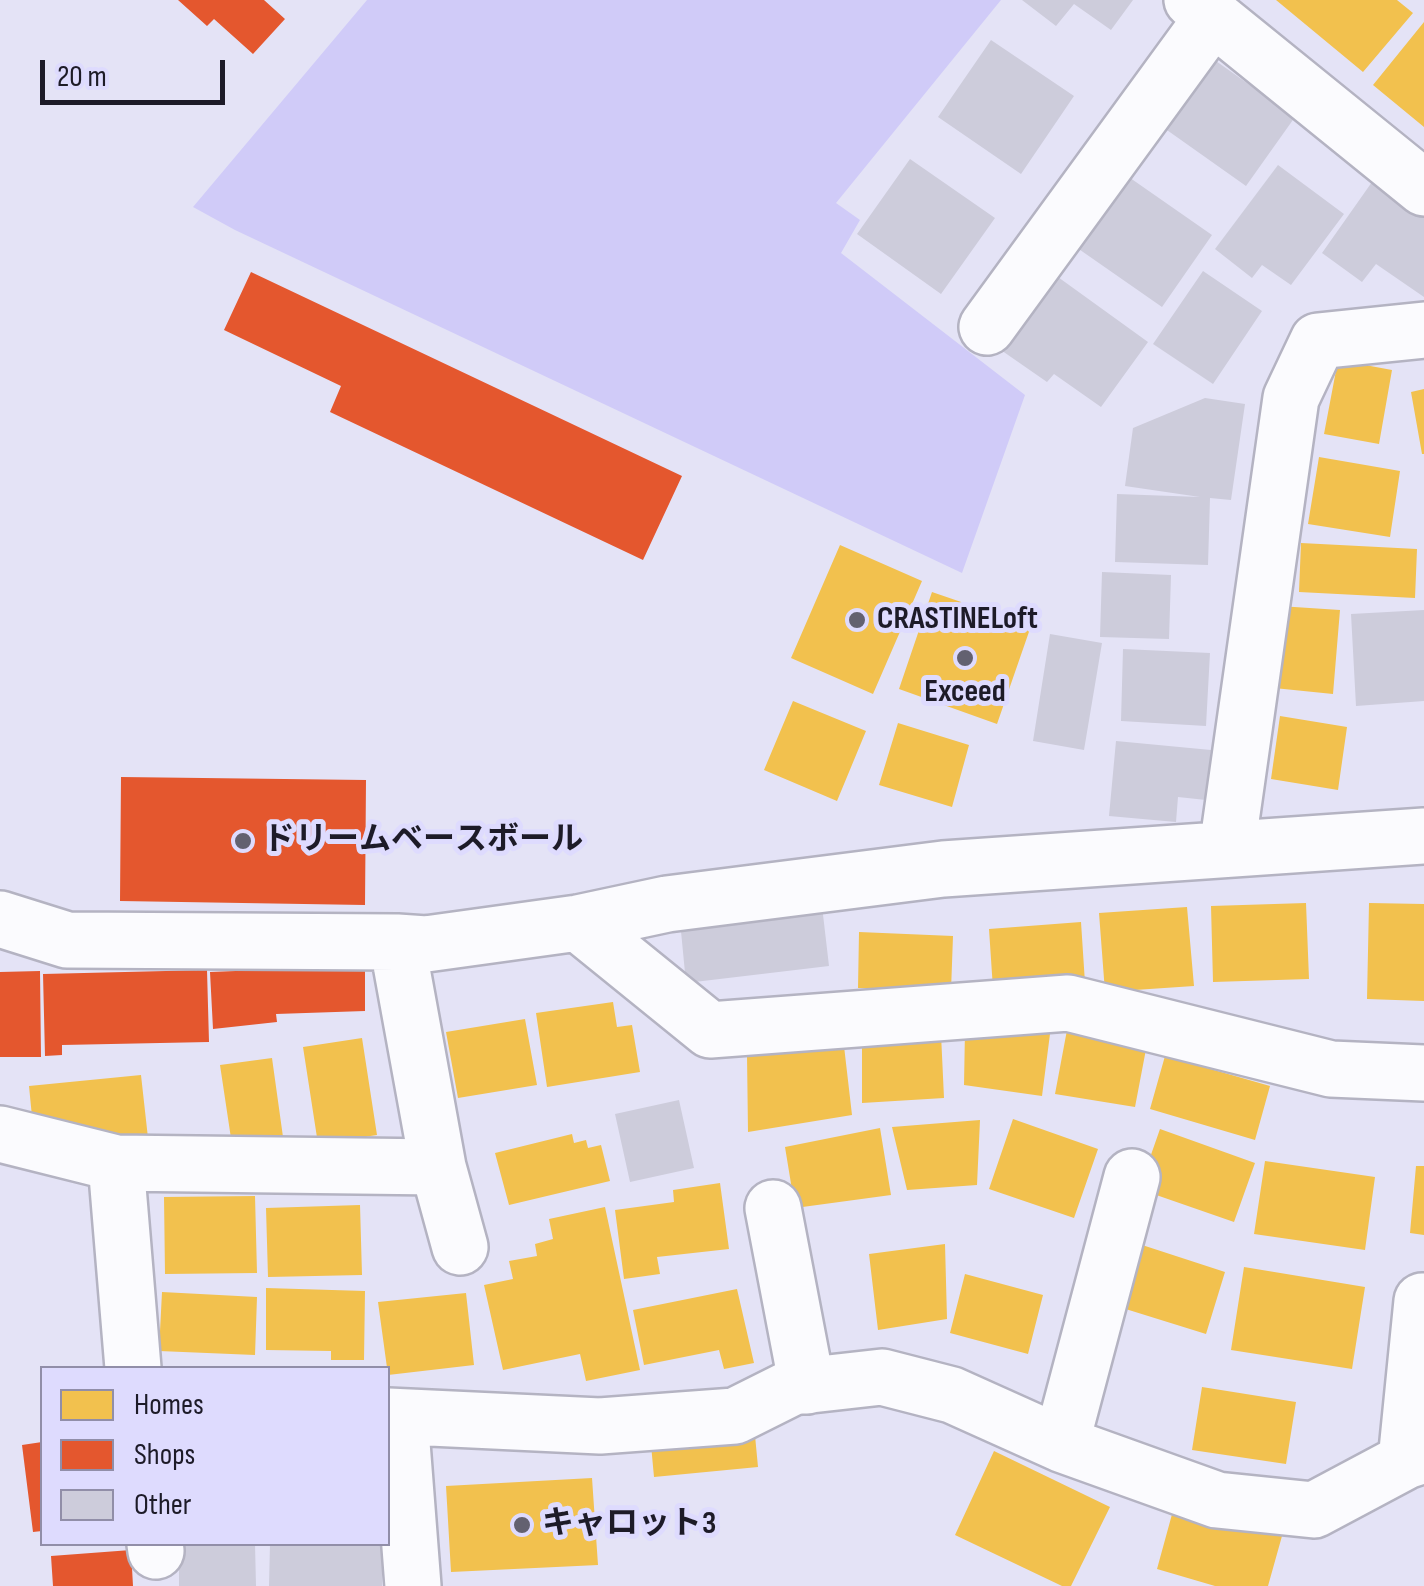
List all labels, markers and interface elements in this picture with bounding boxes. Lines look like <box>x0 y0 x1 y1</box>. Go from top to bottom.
scale bar <box>45 40 230 102</box>
text: 20 m <box>57 59 107 95</box>
place label: CRASTINELoft <box>877 601 1038 639</box>
marker: CRASTINELoft <box>846 609 868 631</box>
marker: Exceed <box>954 647 976 669</box>
place label: Exceed <box>924 674 1006 712</box>
place label: ドリームベースボール <box>263 822 583 860</box>
marker: ドリームベースボール <box>232 830 254 852</box>
legend <box>40 1366 390 1546</box>
text: Homes <box>134 1387 204 1423</box>
text: Shops <box>134 1437 195 1473</box>
text: Other <box>134 1487 191 1523</box>
place label: キャロット3 <box>542 1506 716 1544</box>
marker: キャロット3 <box>511 1514 533 1536</box>

